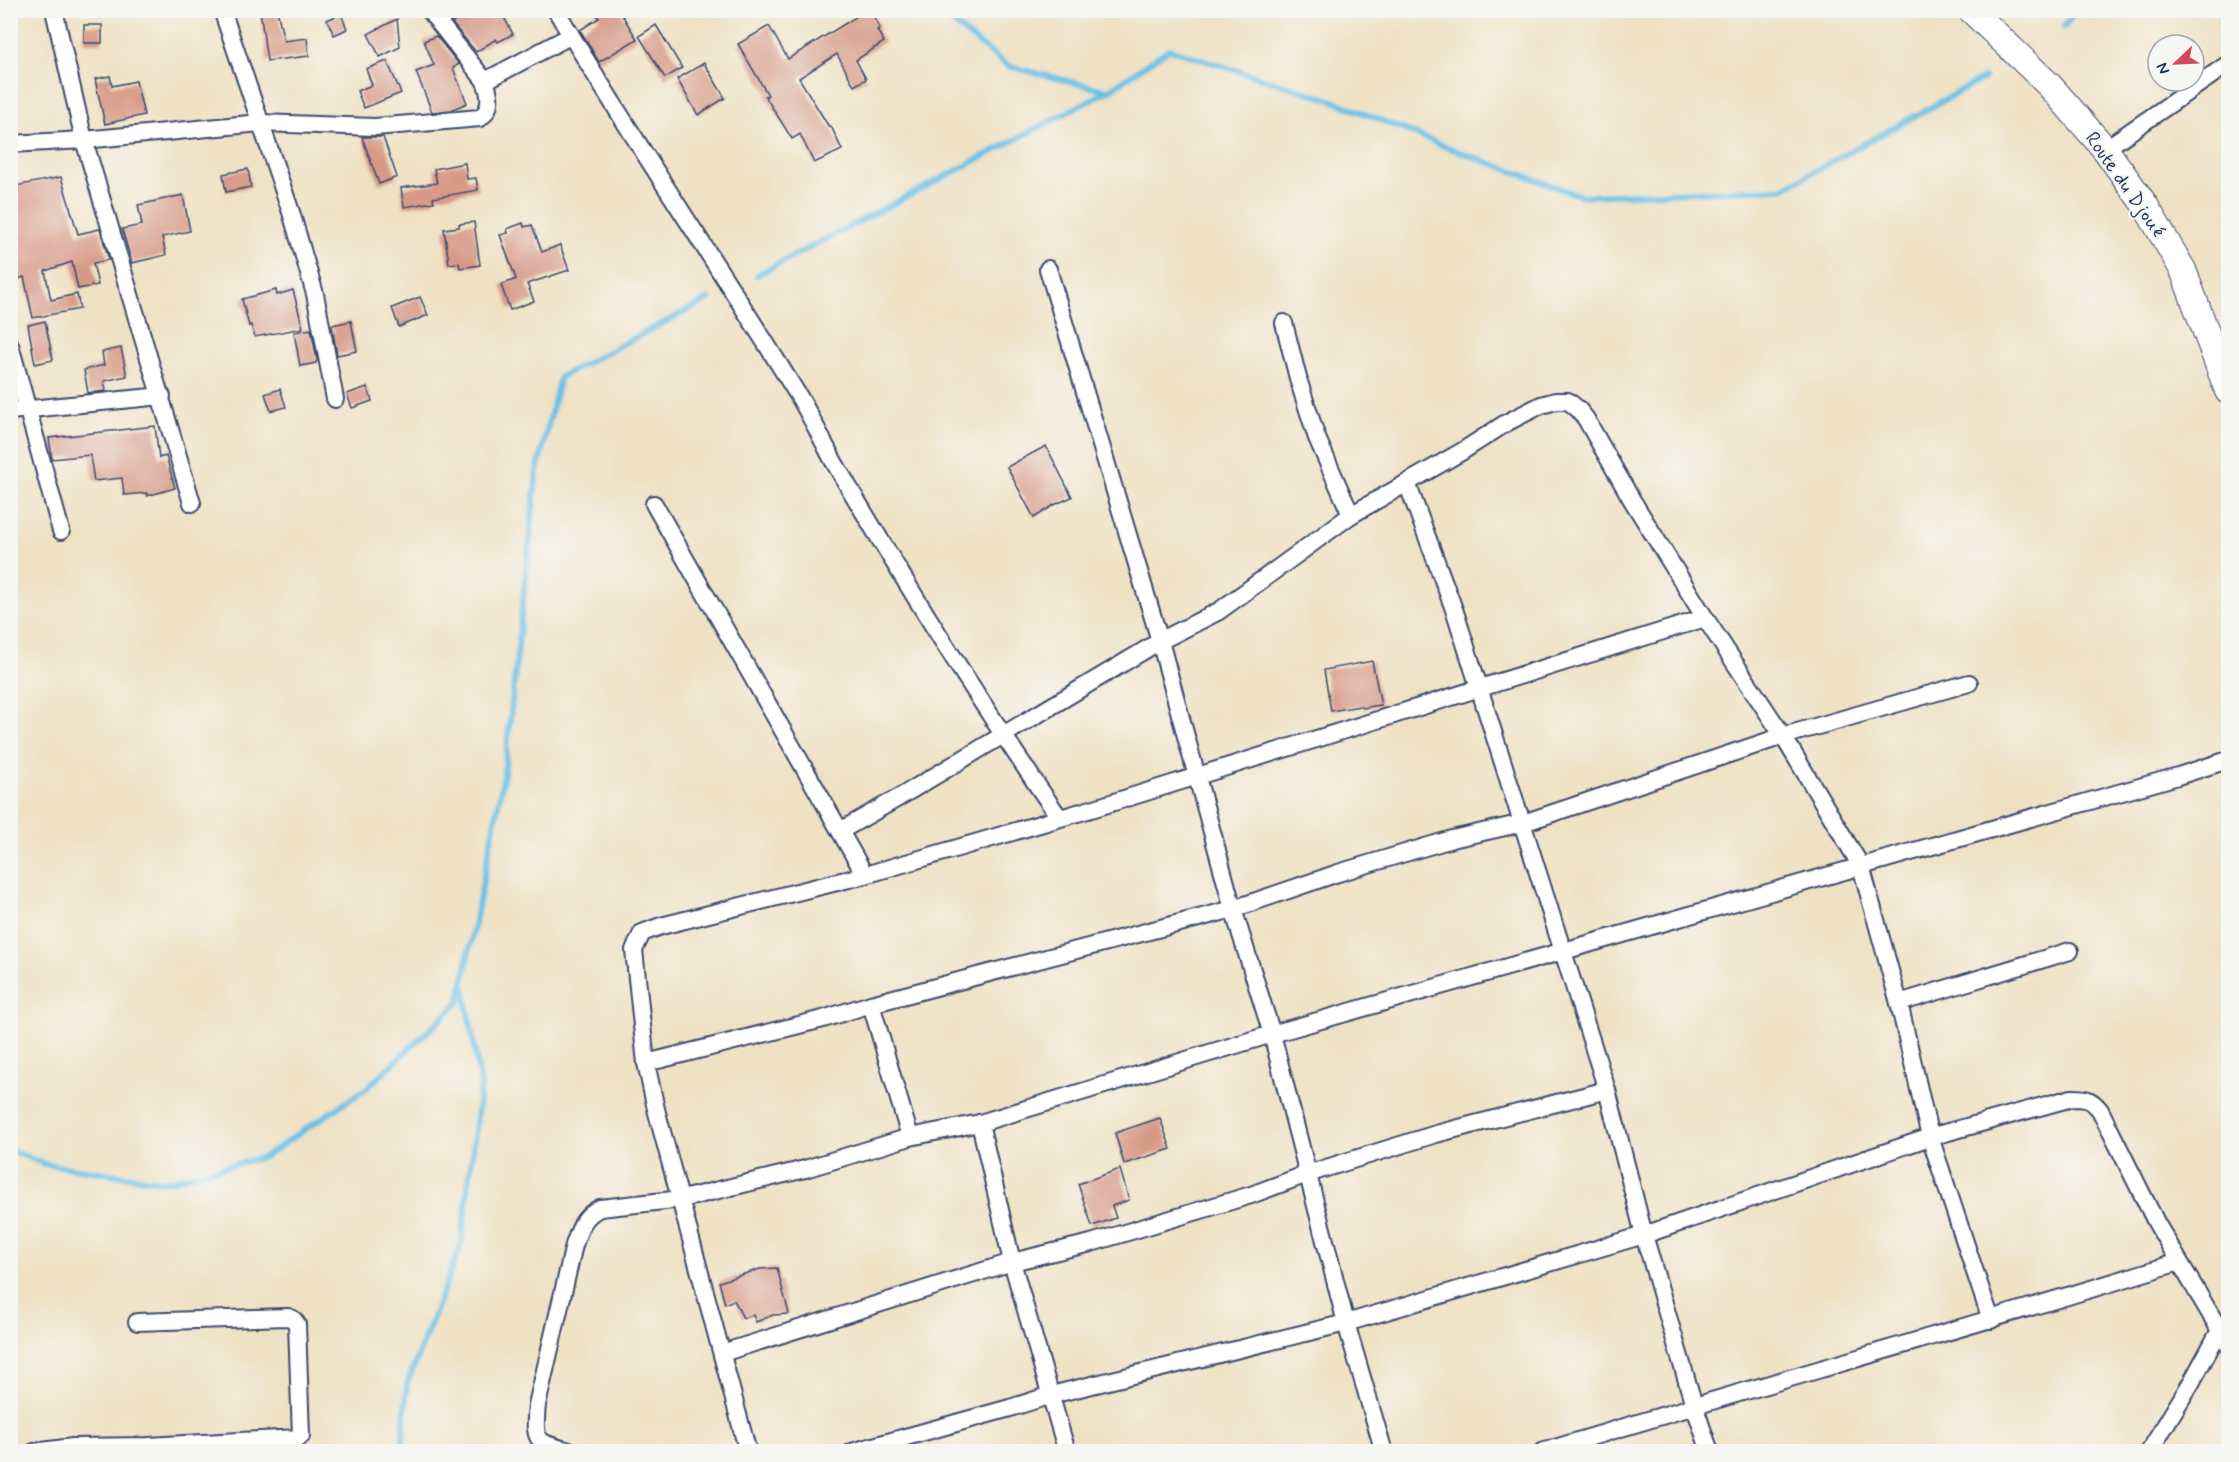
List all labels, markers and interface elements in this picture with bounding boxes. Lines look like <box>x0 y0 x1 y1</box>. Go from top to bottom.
north arrow <box>2146 33 2206 93</box>
text: N <box>2152 59 2175 77</box>
street label: Route du Djoué <box>2078 127 2171 243</box>

